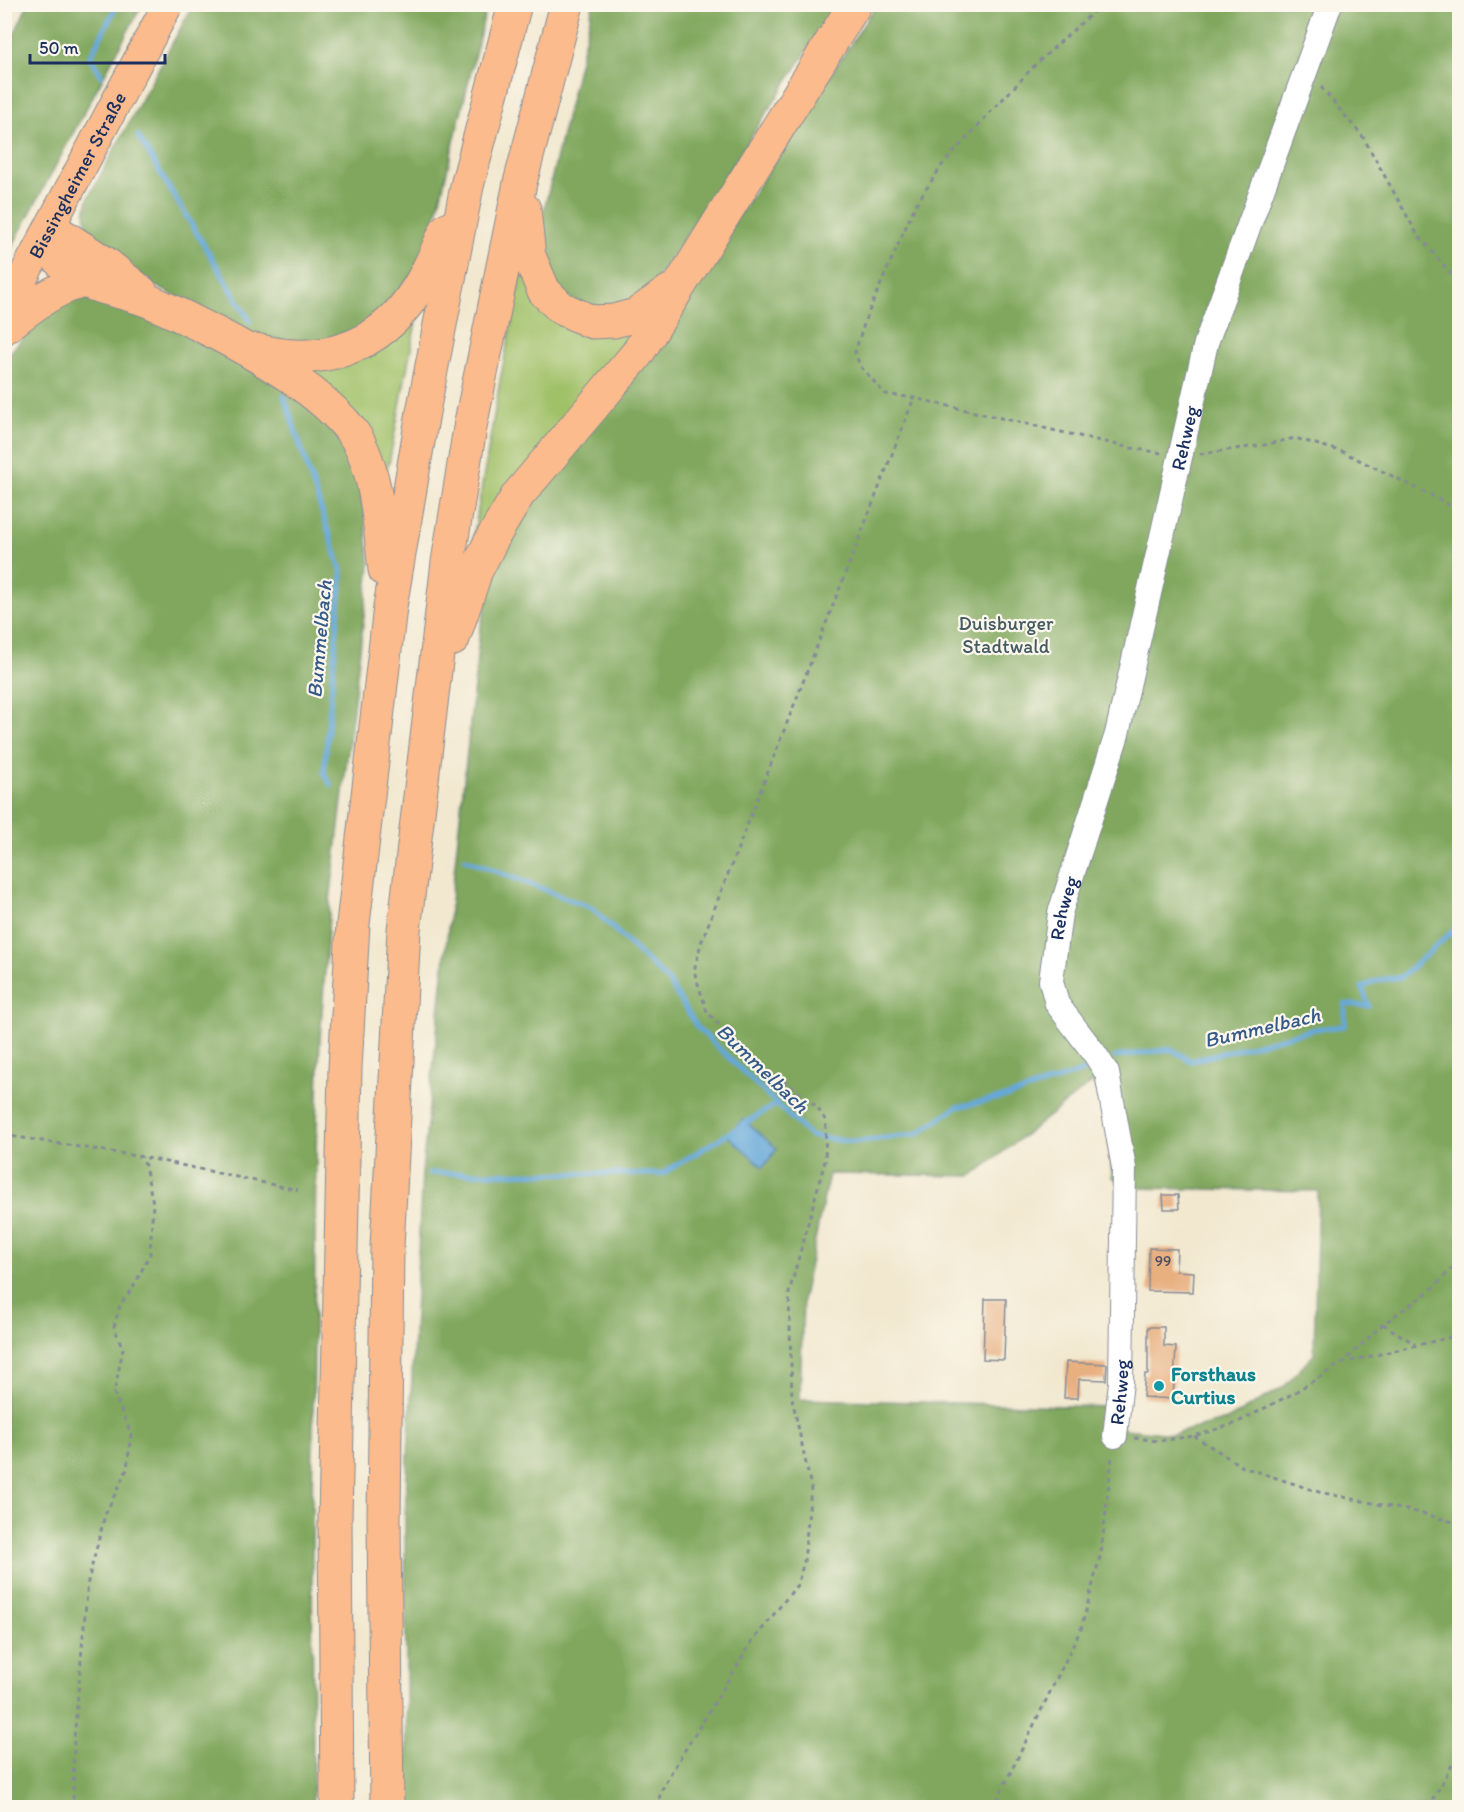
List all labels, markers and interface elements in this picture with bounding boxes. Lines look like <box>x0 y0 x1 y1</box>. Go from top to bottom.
scale bar <box>30 27 165 65</box>
text: 50 m <box>39 37 79 59</box>
street label: Bissingheimer Straße <box>23 88 131 263</box>
street label: Rehweg <box>1165 403 1204 473</box>
water label: Bummelbach <box>301 578 337 699</box>
park label: Duisburger Stadtwald <box>958 611 1054 658</box>
street label: Rehweg <box>1045 872 1083 942</box>
water label: Bummelbach <box>1202 1001 1323 1052</box>
water label: Bummelbach <box>712 1018 815 1119</box>
house number: 99 <box>1155 1251 1171 1270</box>
street label: Rehweg <box>1104 1359 1133 1426</box>
place label: Forsthaus Curtius <box>1171 1362 1256 1409</box>
marker: Forsthaus Curtius <box>1152 1379 1166 1393</box>

